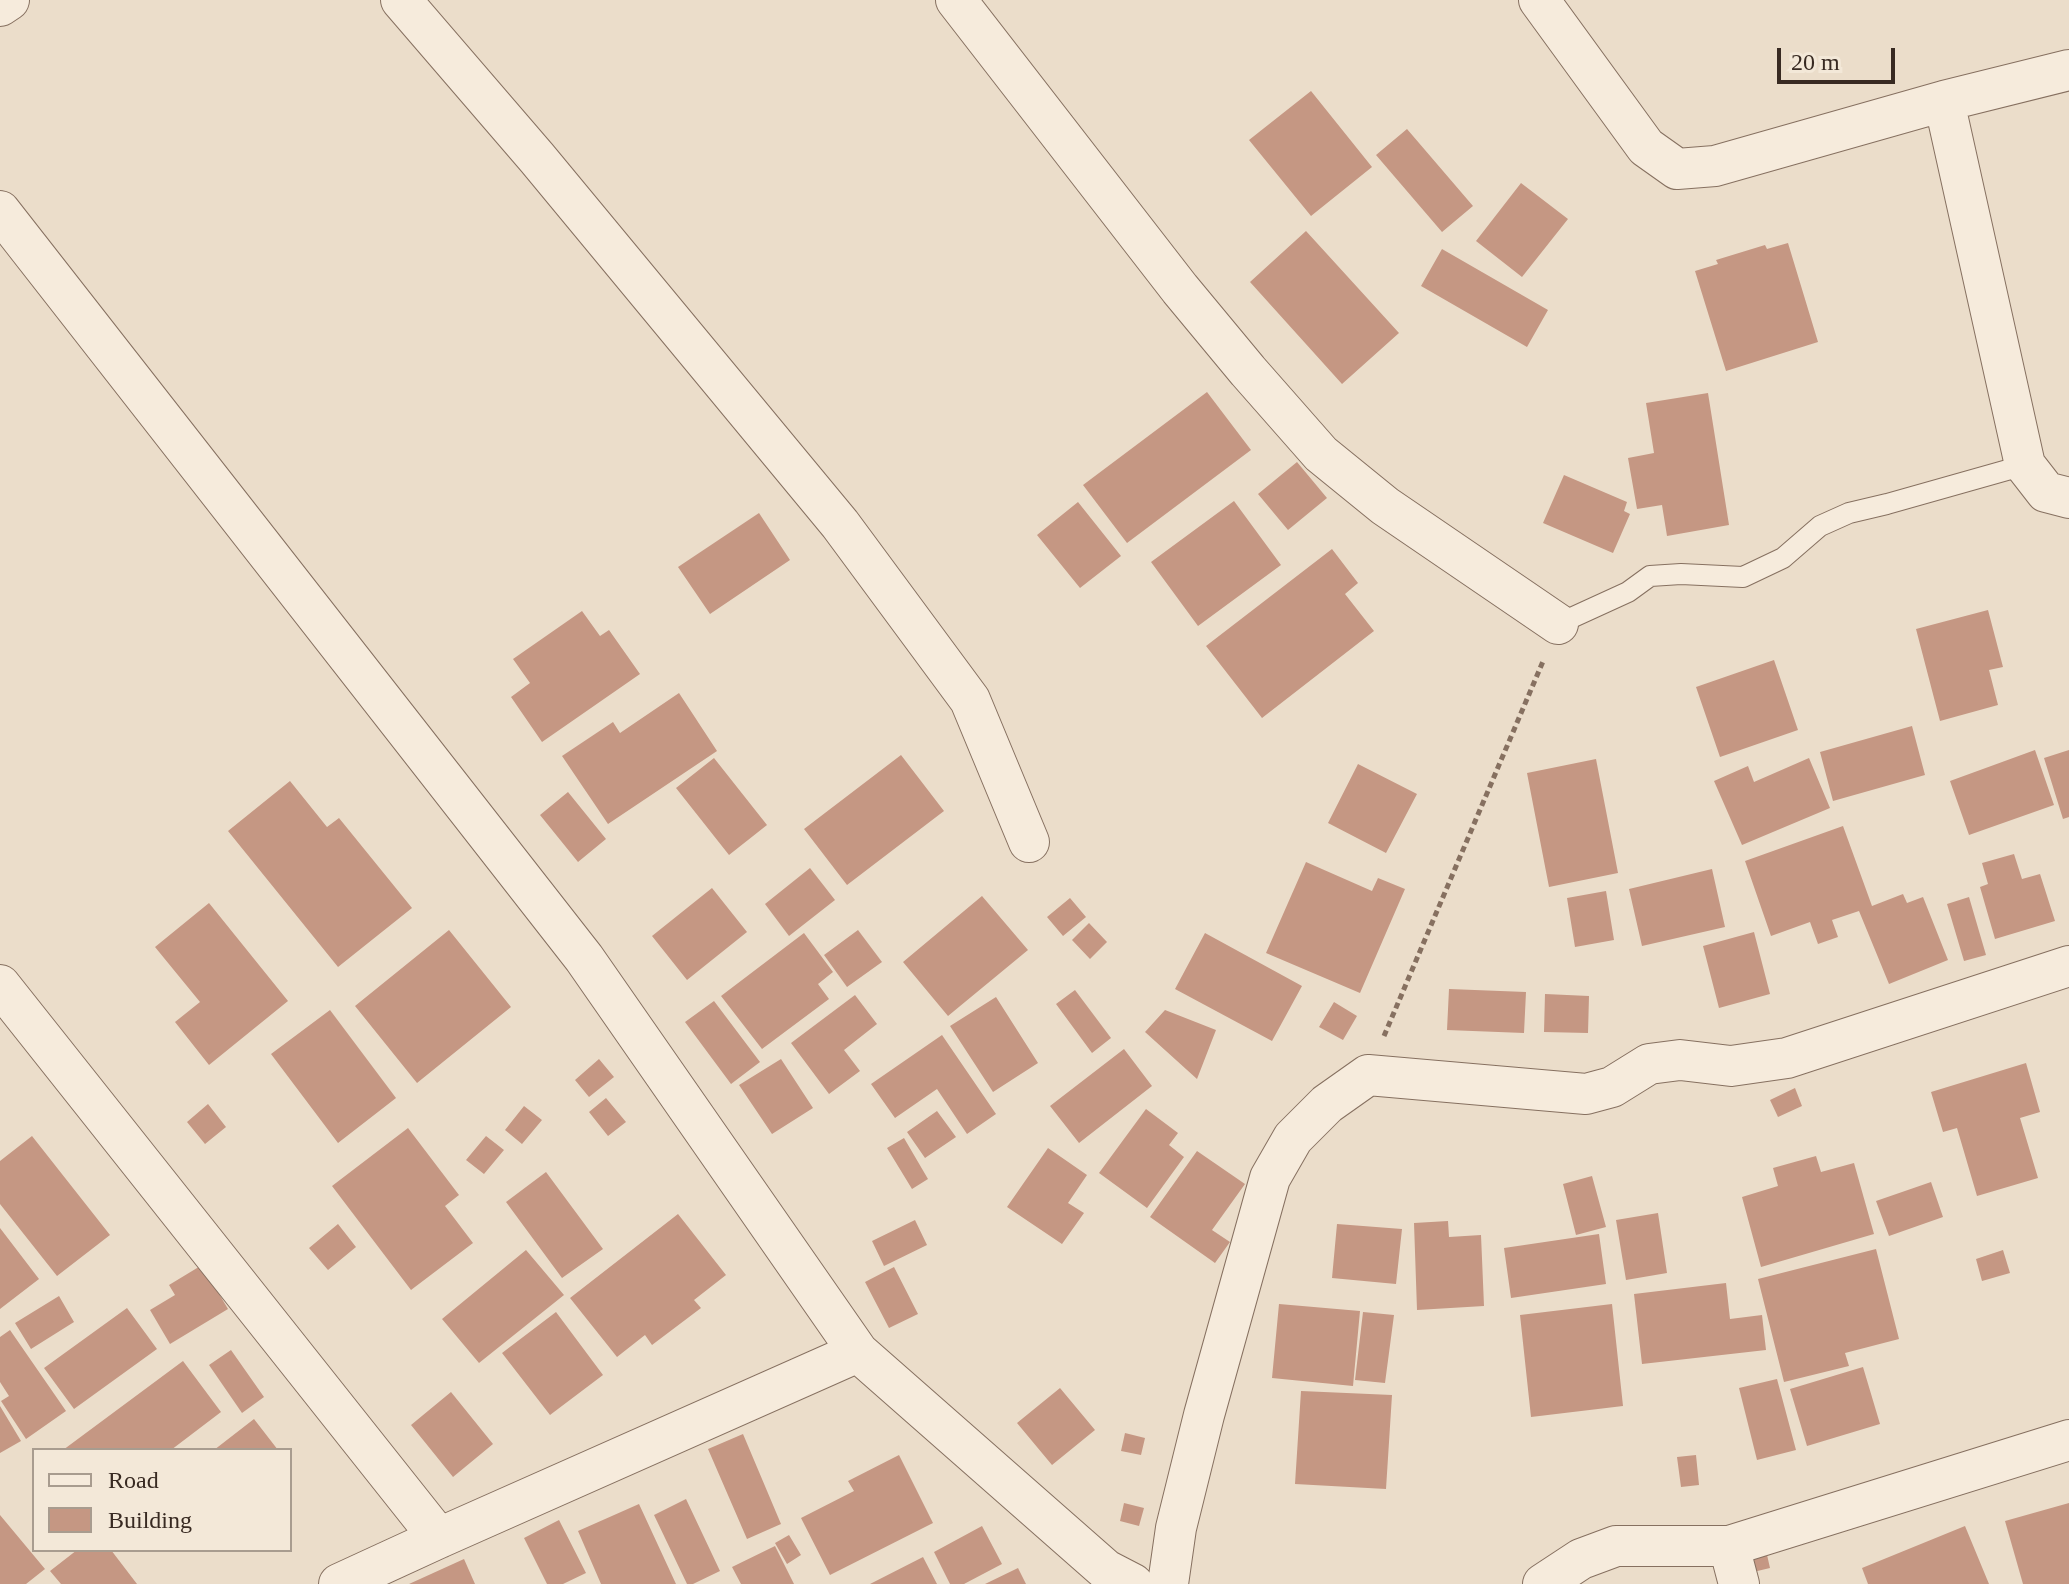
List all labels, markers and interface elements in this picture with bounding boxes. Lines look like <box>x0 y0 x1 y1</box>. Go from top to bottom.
scale bar <box>1781 32 1899 82</box>
text: 20 m <box>1791 49 1840 75</box>
legend <box>32 1448 292 1552</box>
text: Road <box>108 1467 159 1493</box>
text: Building <box>108 1507 192 1533</box>

